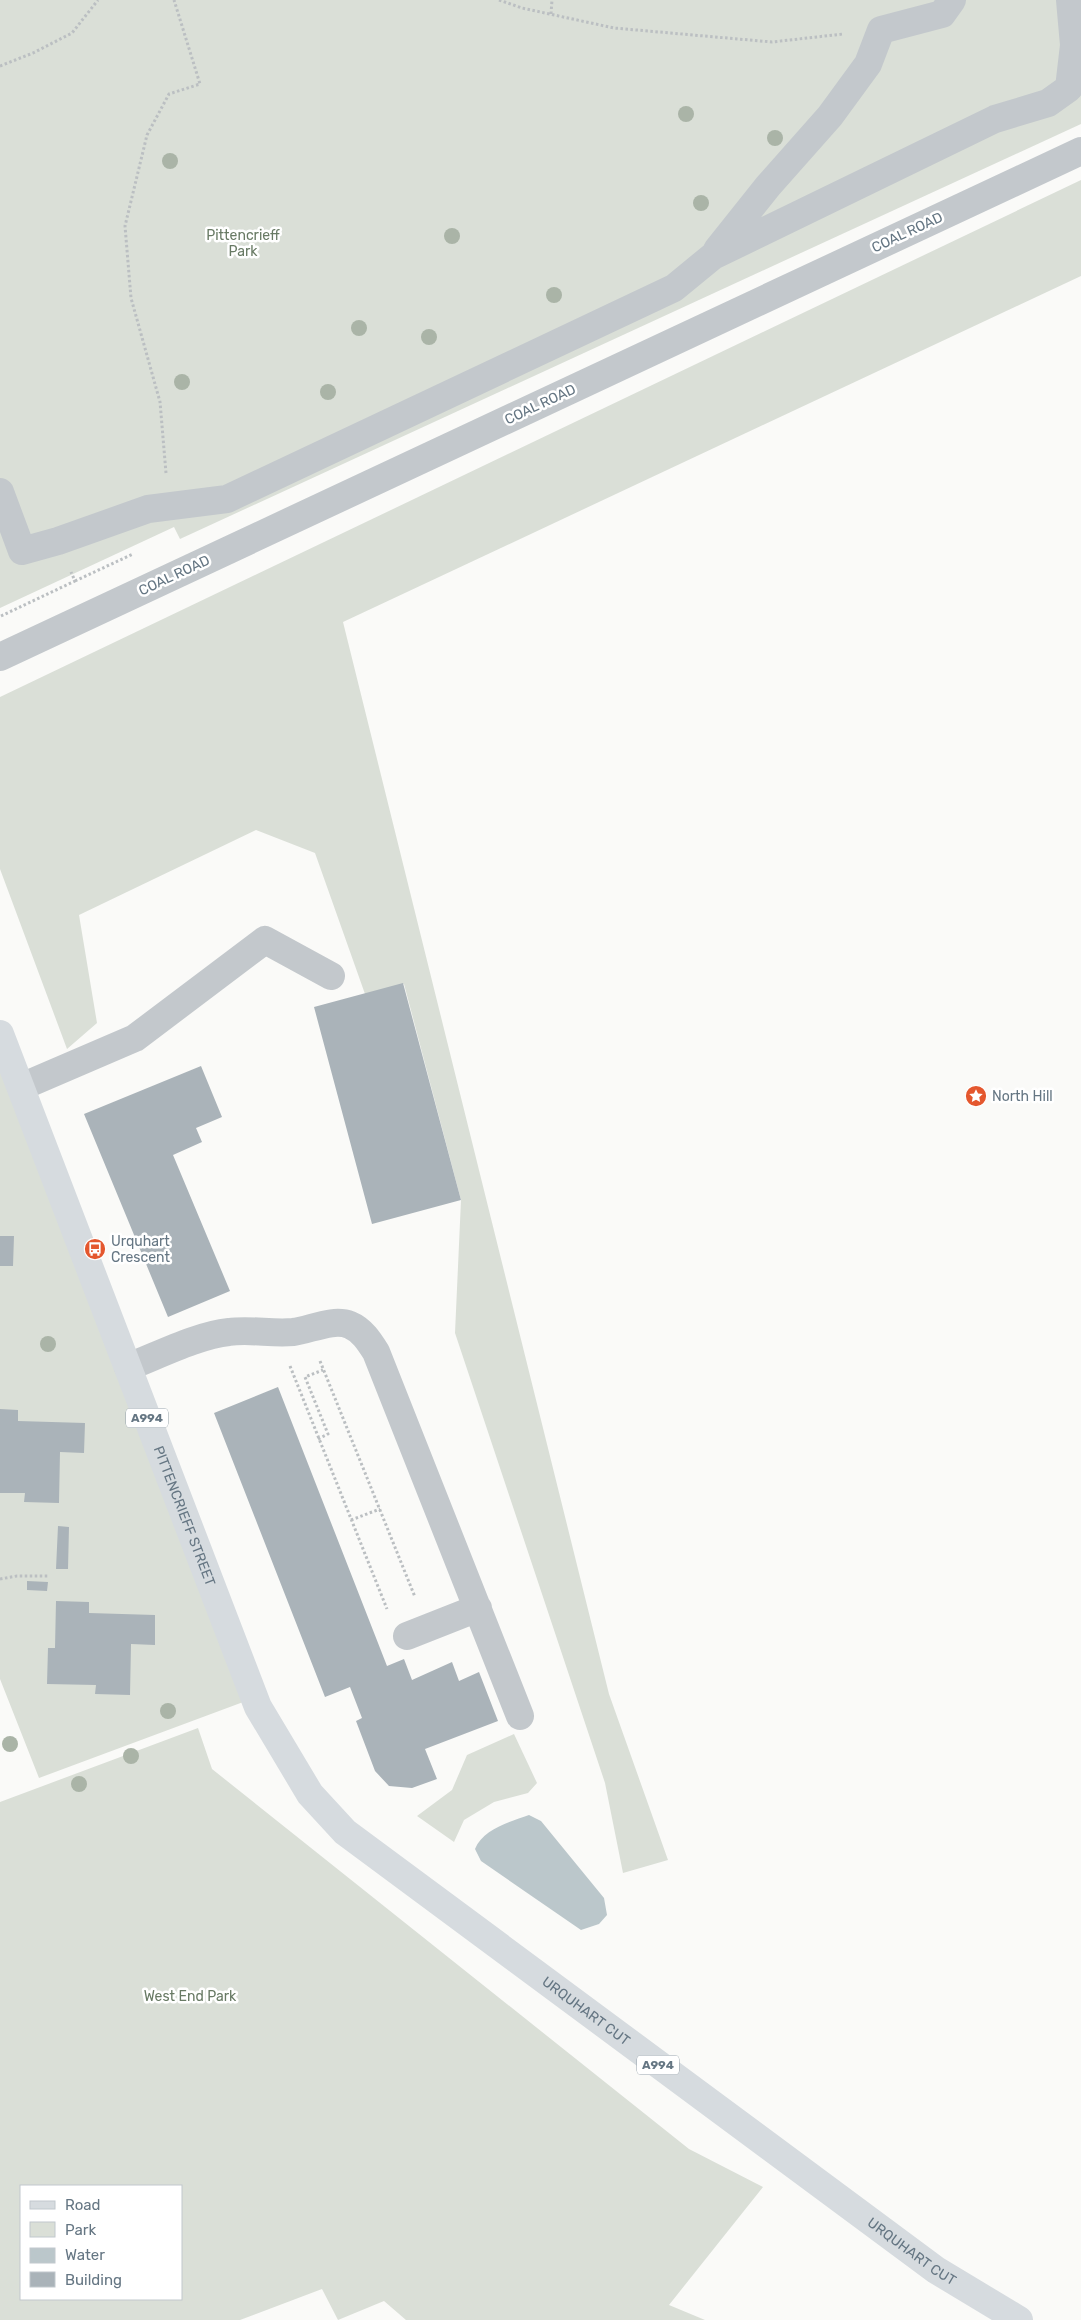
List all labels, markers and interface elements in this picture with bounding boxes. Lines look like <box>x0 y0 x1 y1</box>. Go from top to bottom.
street label: COAL ROAD <box>869 209 945 256</box>
park label: Pittencrieff Park <box>206 227 280 260</box>
street label: COAL ROAD <box>502 381 578 428</box>
street label: COAL ROAD <box>136 552 212 599</box>
place icon: North Hill <box>964 1084 988 1108</box>
place label: North Hill <box>992 1088 1053 1105</box>
place label: Urquhart Crescent <box>111 1233 170 1266</box>
bus stop icon: Urquhart Crescent <box>83 1237 107 1261</box>
road number: A994 <box>126 1409 168 1428</box>
street label: PITTENCRIEFF STREET <box>150 1444 219 1588</box>
street label: URQUHART CUT <box>539 1973 633 2049</box>
park label: West End Park <box>144 1988 237 2005</box>
road number: A994 <box>637 2056 679 2074</box>
legend <box>20 2185 182 2300</box>
text: Road <box>65 2196 101 2214</box>
street label: URQUHART CUT <box>864 2214 959 2289</box>
text: Park <box>65 2221 96 2239</box>
text: Water <box>65 2246 105 2264</box>
text: Building <box>65 2271 122 2289</box>

